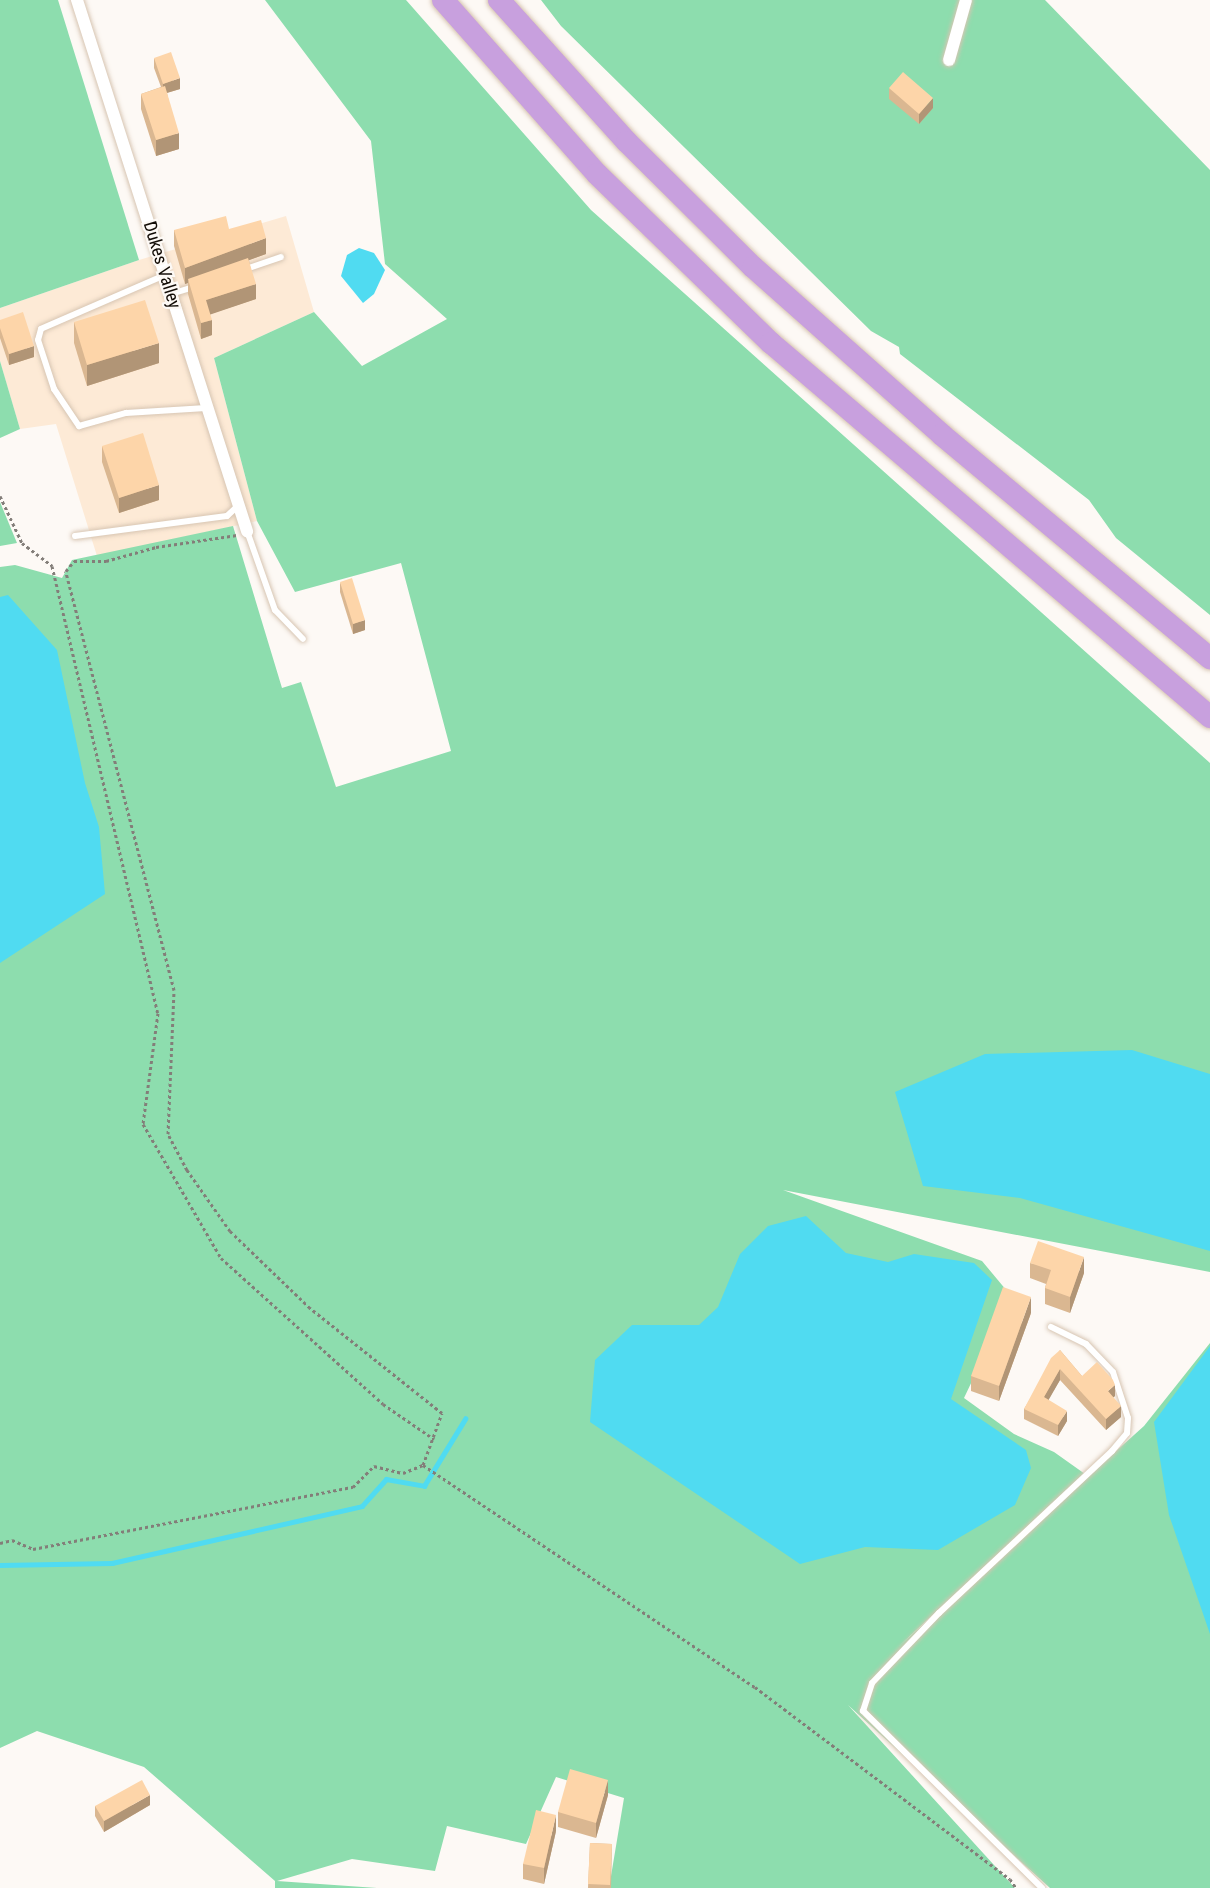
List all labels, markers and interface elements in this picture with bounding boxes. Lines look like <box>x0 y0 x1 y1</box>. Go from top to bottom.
street label: Dukes Valley <box>139 219 185 311</box>

